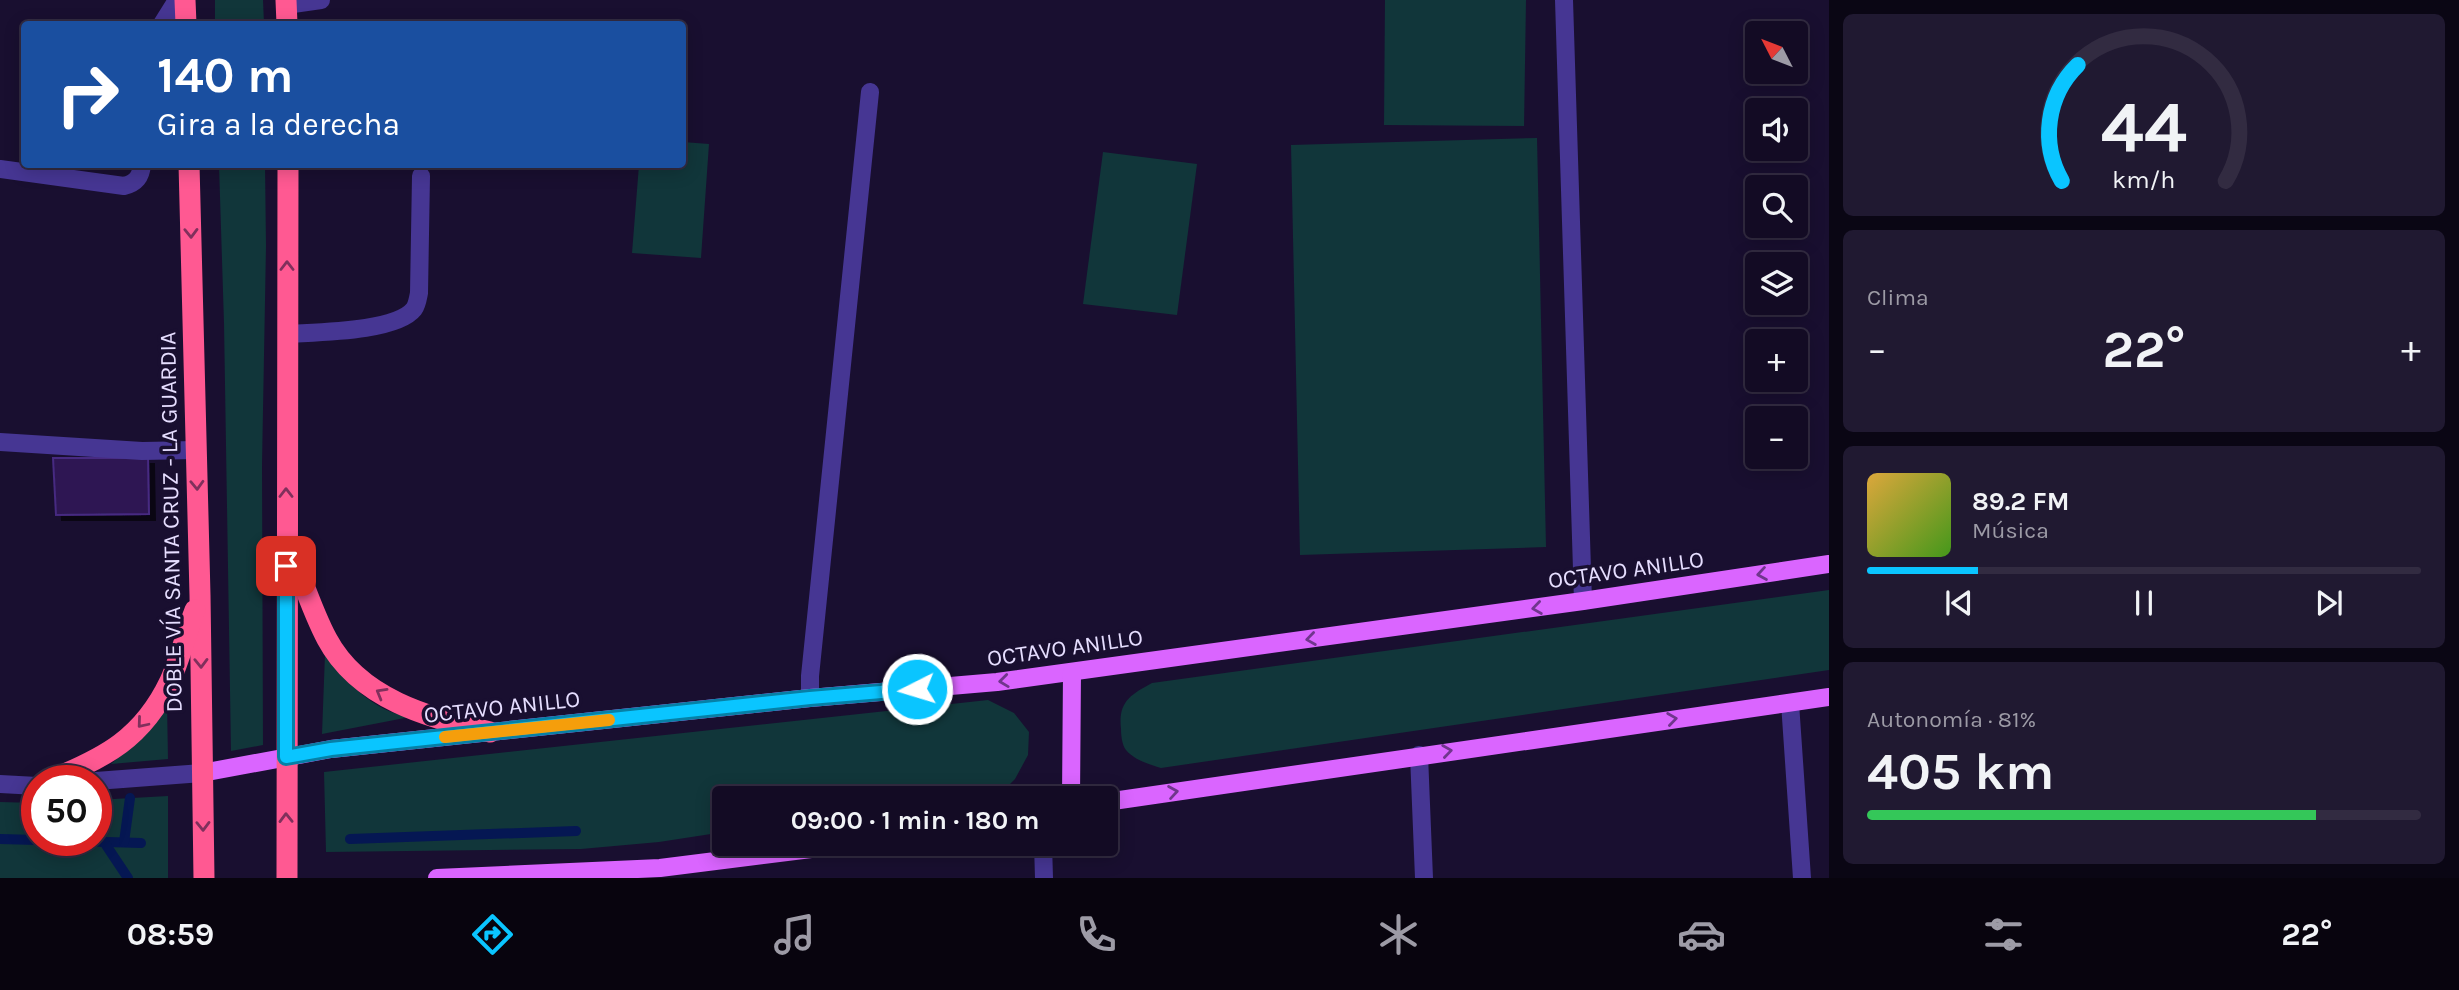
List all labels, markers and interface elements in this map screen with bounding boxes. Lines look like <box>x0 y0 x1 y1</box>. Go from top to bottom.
north arrow <box>1745 21 1808 84</box>
map controls <box>1745 21 1808 469</box>
text: 140 m <box>157 47 294 104</box>
icon: right <box>42 49 133 140</box>
text: 44 <box>2101 84 2187 169</box>
button: sound <box>1745 98 1808 161</box>
text: Gira a la derecha <box>157 106 400 143</box>
text: km/h <box>2112 165 2176 194</box>
button: search <box>1745 175 1808 238</box>
one-way arrow <box>183 227 198 238</box>
button: layers <box>1745 252 1808 315</box>
one-way arrow <box>279 260 295 270</box>
text: Clima <box>1867 284 1929 311</box>
text: 22° <box>2102 319 2186 380</box>
text: − <box>1867 327 1887 372</box>
text: + <box>2401 327 2421 372</box>
button: + <box>1745 329 1808 392</box>
street label: DOBLE VÍA SANTA CRUZ - LA GUARDIA <box>154 331 188 713</box>
button: − <box>1745 406 1808 469</box>
one-way arrow <box>189 480 205 490</box>
text: 89.2 FM <box>1972 486 2070 517</box>
one-way arrow <box>278 487 294 498</box>
text: Música <box>1972 517 2049 544</box>
pin <box>256 536 316 596</box>
street label: OCTAVO ANILLO <box>1546 546 1706 594</box>
icon: arrive <box>267 547 305 585</box>
one-way arrow <box>1756 566 1767 581</box>
icon: previous <box>1940 584 1978 622</box>
icon: pause <box>2125 584 2163 622</box>
icon: next <box>2310 584 2348 622</box>
one-way arrow <box>1531 600 1542 615</box>
street label: OCTAVO ANILLO <box>985 624 1145 672</box>
one-way arrow <box>1305 631 1317 646</box>
position arrow <box>880 652 954 726</box>
one-way arrow <box>193 658 209 669</box>
one-way arrow <box>998 673 1010 688</box>
street label: OCTAVO ANILLO <box>423 685 581 729</box>
one-way arrow <box>375 688 388 701</box>
text: Autonomía · 81% <box>1867 706 2036 733</box>
one-way arrow <box>1666 712 1678 727</box>
one-way arrow <box>138 715 150 728</box>
text: 405 km <box>1867 741 2054 802</box>
one-way arrow <box>1441 744 1453 759</box>
speed limit sign: 50 <box>21 765 112 856</box>
one-way arrow <box>1168 785 1179 800</box>
text: 09:00 · 1 min · 180 m <box>791 805 1039 836</box>
one-way arrow <box>279 812 294 823</box>
one-way arrow <box>195 821 211 831</box>
icon: directions <box>468 910 517 959</box>
icon: music <box>770 910 819 959</box>
icon: phone <box>1072 910 1121 959</box>
icon: climate <box>1374 910 1423 959</box>
icon: car <box>1677 910 1726 959</box>
icon: filters <box>1979 910 2028 959</box>
text: 08:59 <box>127 916 214 953</box>
text: 22° <box>2281 916 2332 953</box>

